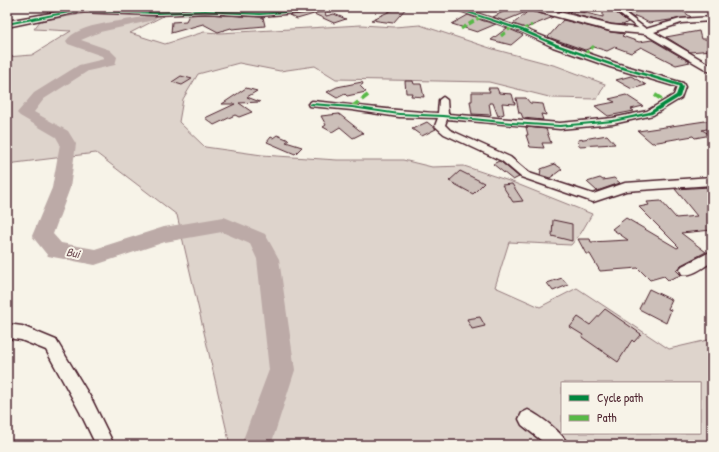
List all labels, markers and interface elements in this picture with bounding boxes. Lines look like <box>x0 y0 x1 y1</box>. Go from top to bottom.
water label: Bui <box>65 243 83 262</box>
legend <box>561 382 701 434</box>
text: Cycle path <box>597 389 643 406</box>
text: Path <box>597 409 617 426</box>

